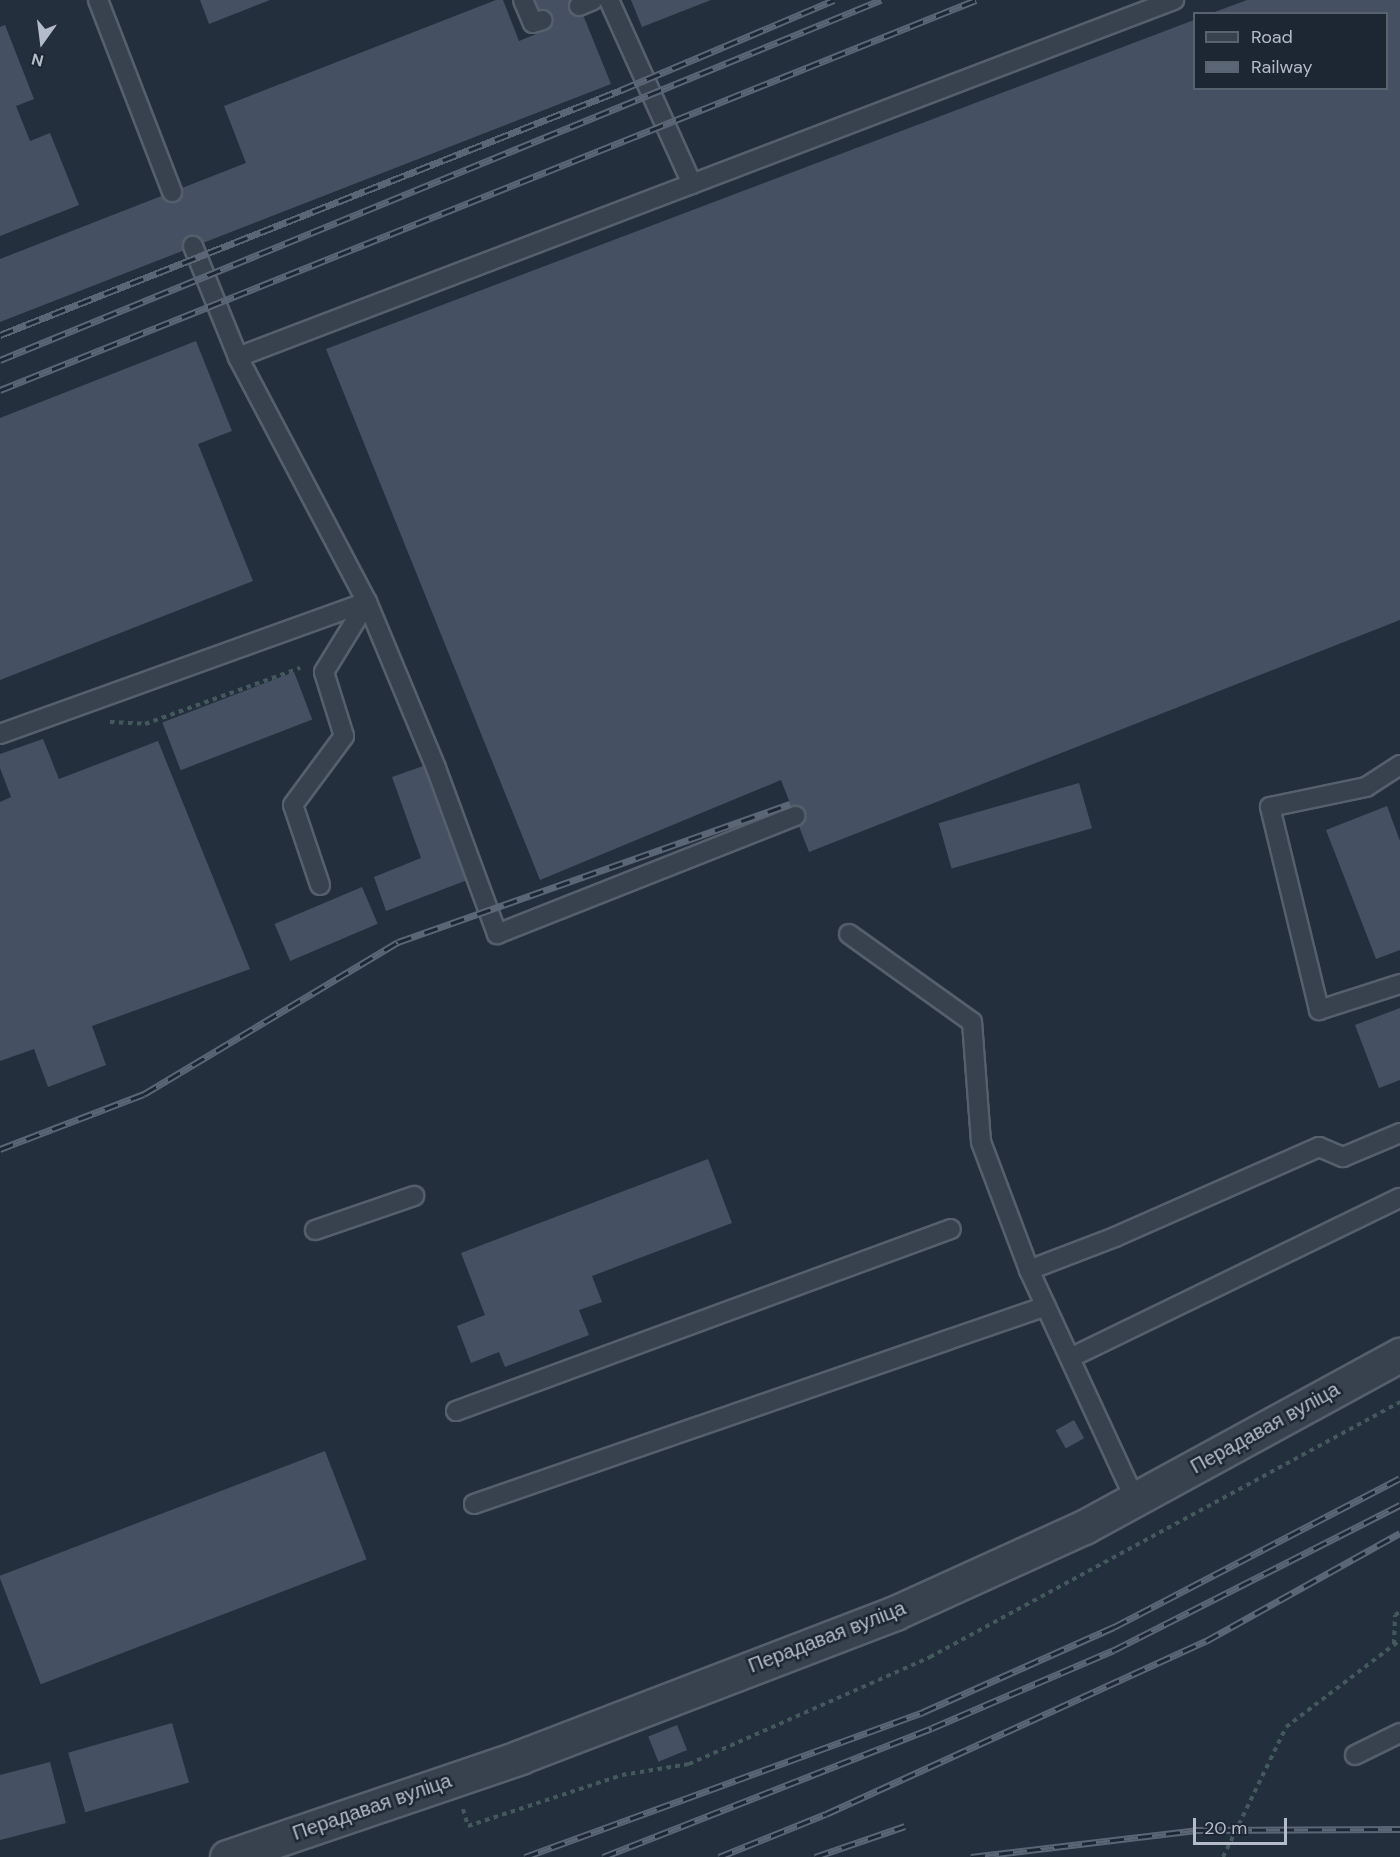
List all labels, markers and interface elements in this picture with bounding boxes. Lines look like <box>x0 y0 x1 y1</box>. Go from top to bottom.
north arrow <box>12 12 72 72</box>
legend <box>1193 12 1388 90</box>
text: Road <box>1251 25 1293 49</box>
text: N <box>29 48 46 72</box>
text: Railway <box>1251 55 1313 79</box>
street label: Перадавая вуліца <box>1186 1377 1344 1479</box>
street label: Перадавая вуліца <box>745 1596 909 1678</box>
street label: Перадавая вуліца <box>289 1769 455 1845</box>
scale bar <box>1196 1806 1290 1844</box>
text: 20 m <box>1204 1816 1247 1840</box>

